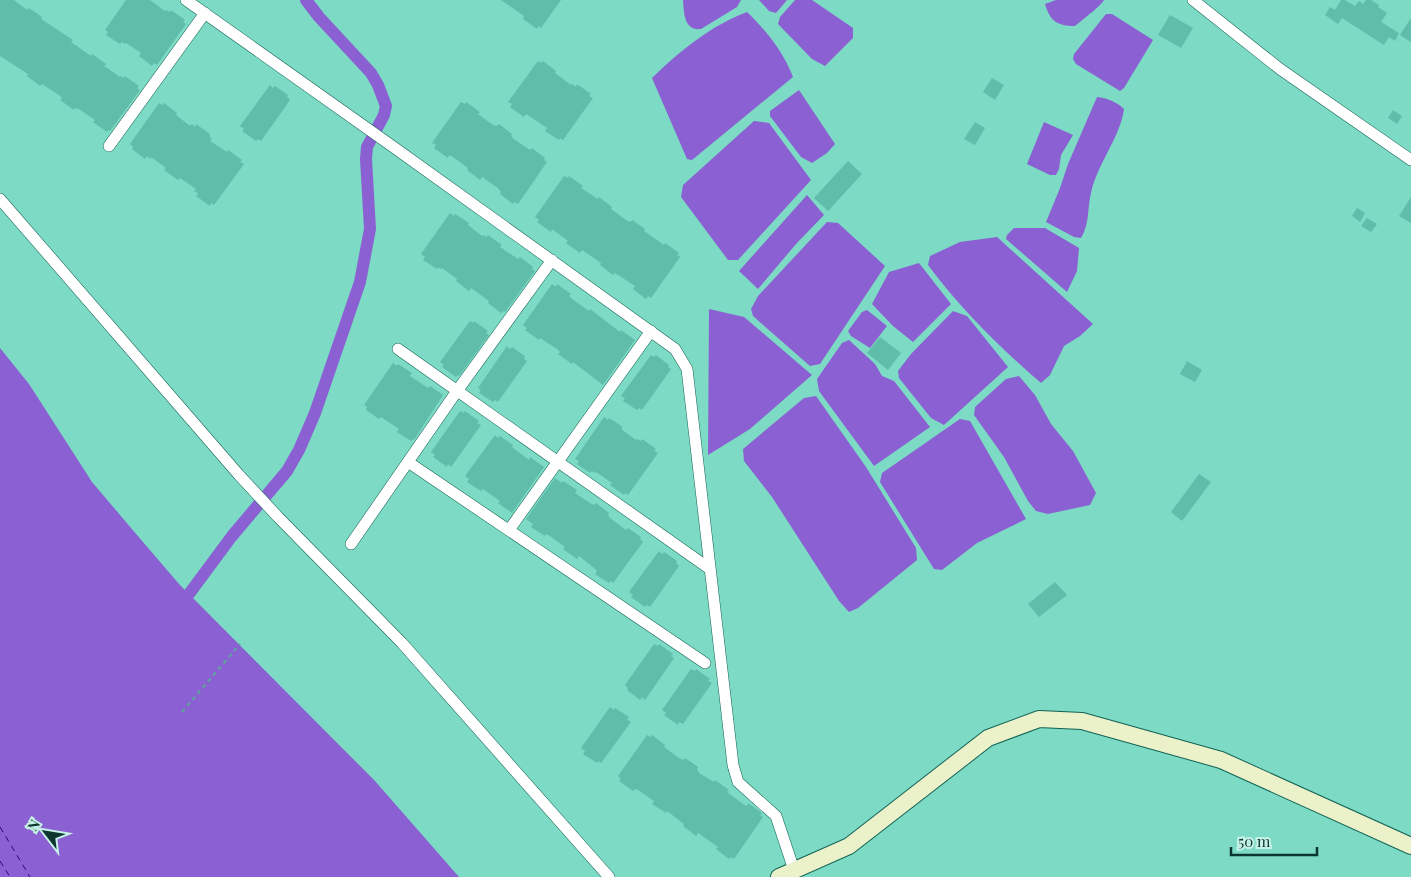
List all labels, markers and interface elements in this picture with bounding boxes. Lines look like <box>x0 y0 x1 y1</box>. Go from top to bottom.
north arrow <box>20 807 70 857</box>
text: N <box>23 816 44 834</box>
scale bar <box>1231 824 1317 856</box>
text: 50 m <box>1238 831 1271 851</box>

